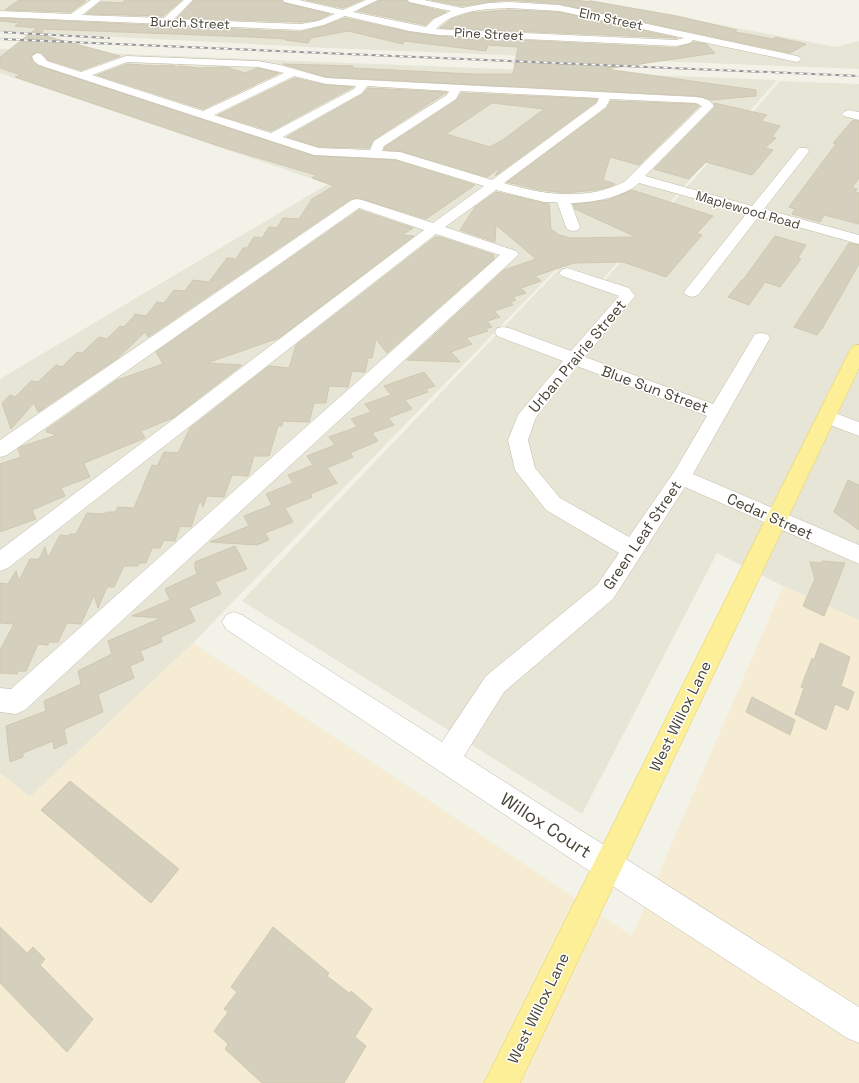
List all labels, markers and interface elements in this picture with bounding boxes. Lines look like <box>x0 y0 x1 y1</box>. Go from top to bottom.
street label: Elm Street <box>578 4 644 34</box>
street label: Burch Street <box>150 13 230 33</box>
street label: Pine Street <box>454 24 524 44</box>
street label: Maplewood Road <box>694 187 802 233</box>
street label: Urban Prairie Street <box>524 296 630 416</box>
street label: Blue Sun Street <box>599 361 711 417</box>
street label: Green Leaf Street <box>598 477 686 593</box>
street label: Cedar Street <box>724 489 816 543</box>
street label: West Willox Lane <box>645 657 715 774</box>
street label: Willox Court <box>496 787 596 863</box>
street label: West Willox Lane <box>503 949 573 1066</box>

